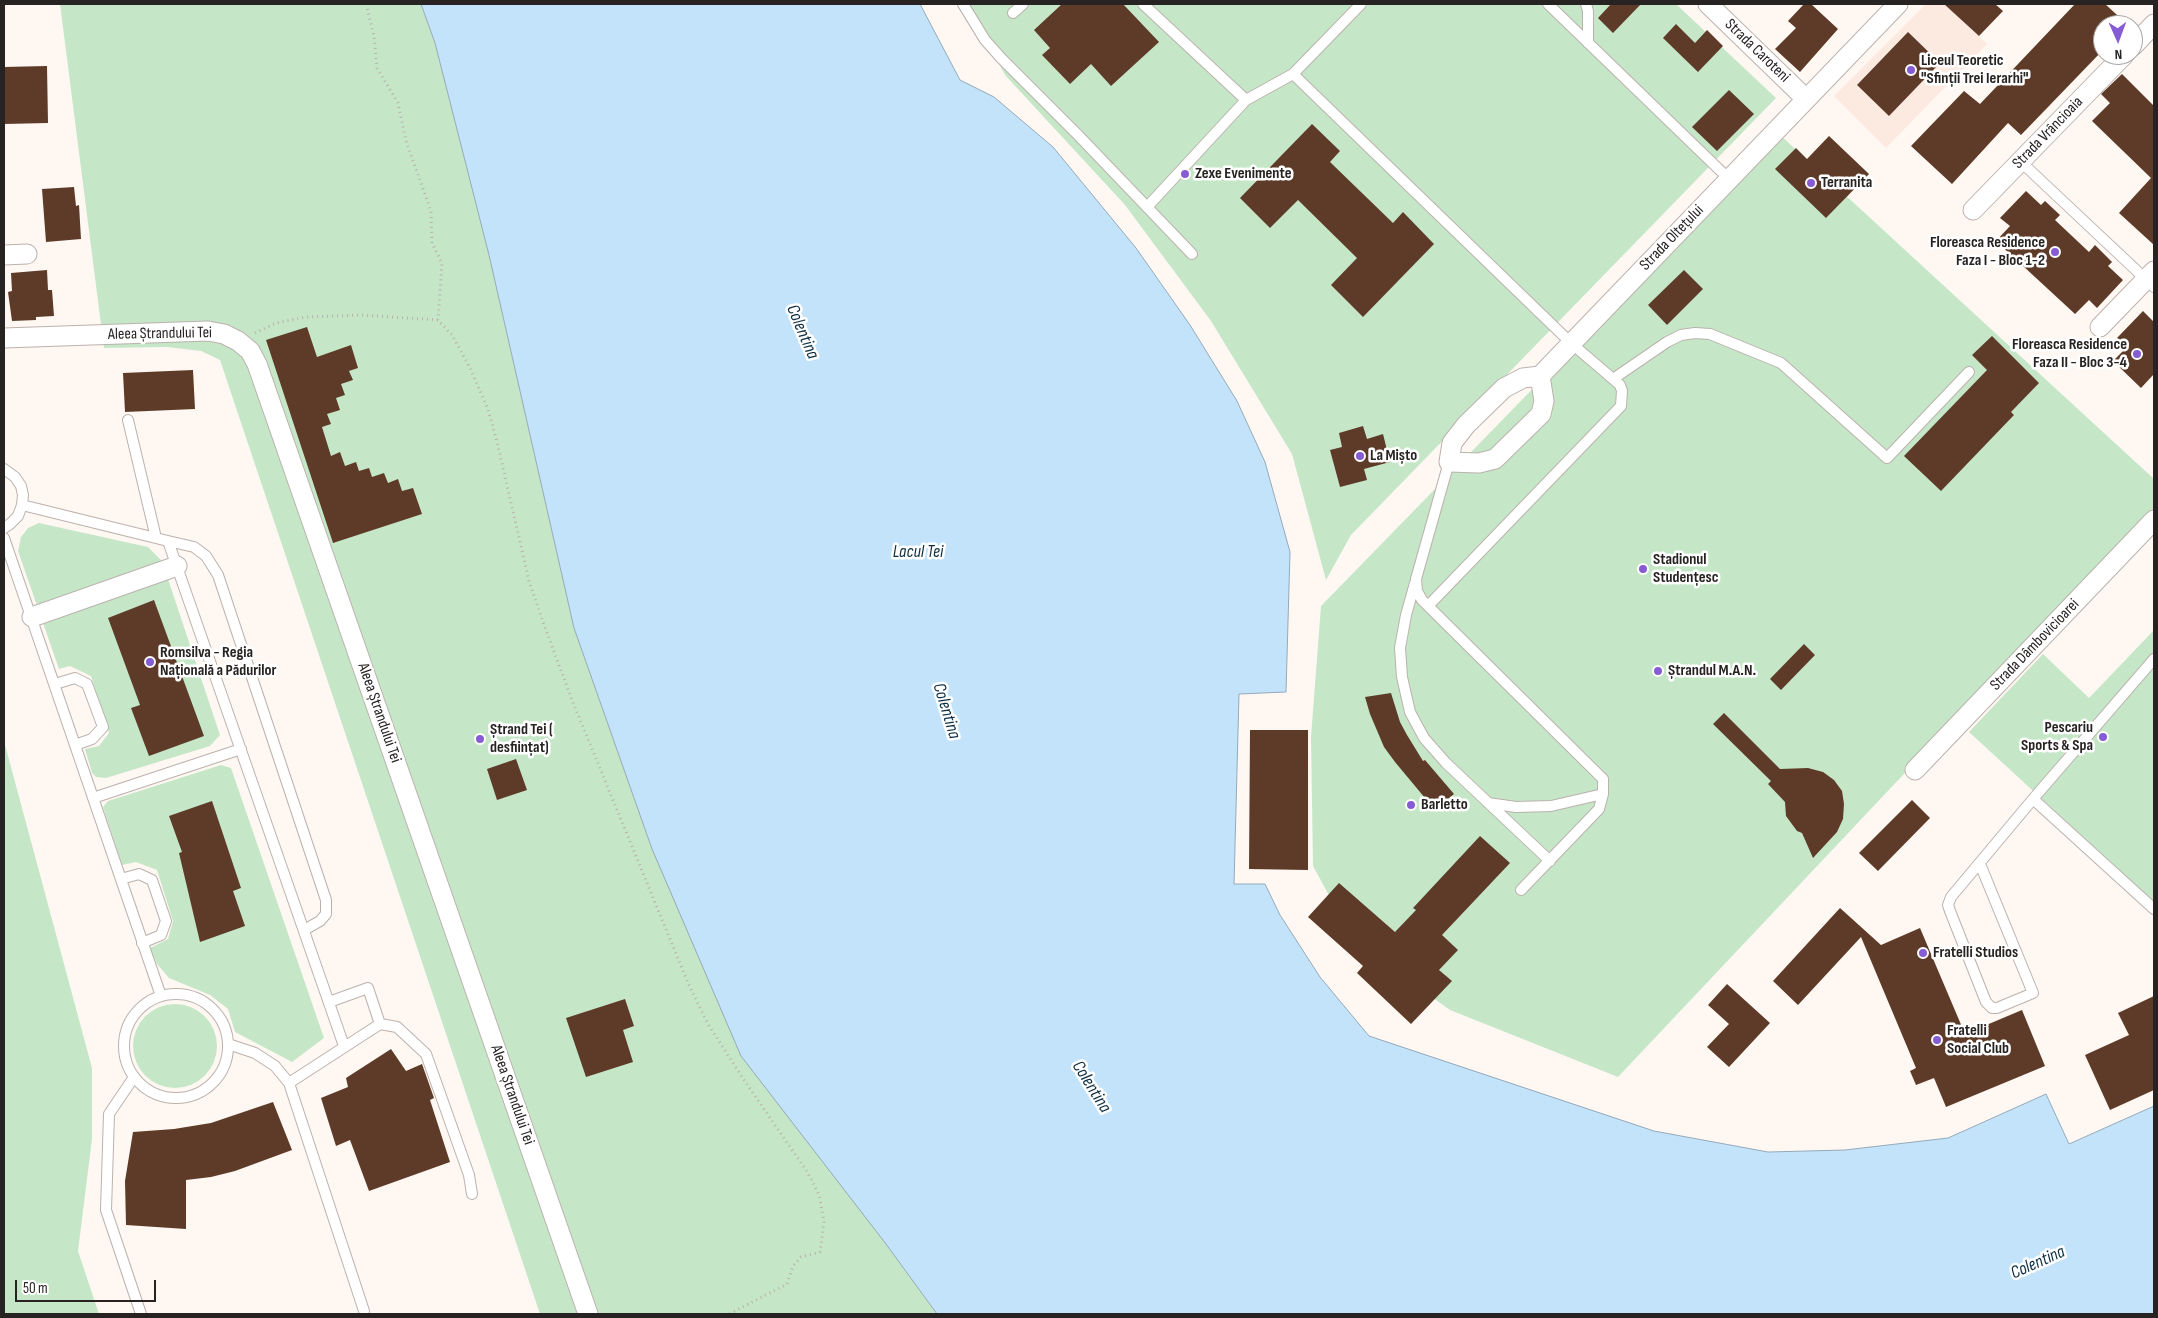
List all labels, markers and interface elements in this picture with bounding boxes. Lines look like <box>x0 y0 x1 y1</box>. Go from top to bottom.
street label: Strada Caroteni <box>1720 15 1794 87</box>
north arrow <box>2093 15 2143 65</box>
text: N <box>2114 46 2123 63</box>
place label: Liceul Teoretic "Sfinții Trei Ierarhi" <box>1921 51 2029 89</box>
marker: Liceul Teoretic "Sfinții Trei Ierarhi" <box>1905 64 1917 76</box>
street label: Strada Vrâncioaia <box>2009 93 2087 173</box>
place label: Zexe Evenimente <box>1195 164 1292 184</box>
marker: Zexe Evenimente <box>1179 168 1191 180</box>
place label: Terranita <box>1821 173 1872 193</box>
marker: Terranita <box>1805 177 1817 189</box>
street label: Strada Oltețului <box>1636 201 1708 275</box>
place label: Floreasca Residence Faza I - Bloc 1-2 <box>1930 233 2045 271</box>
marker: Floreasca Residence Faza I - Bloc 1-2 <box>2049 246 2061 258</box>
water label: Colentina <box>781 301 823 363</box>
street label: Aleea Ștrandului Tei <box>108 323 212 345</box>
place label: Floreasca Residence Faza II - Bloc 3-4 <box>2012 335 2127 373</box>
marker: Floreasca Residence Faza II - Bloc 3-4 <box>2131 348 2143 360</box>
place label: La Mișto <box>1370 446 1417 466</box>
marker: La Mișto <box>1354 450 1366 462</box>
water label: Lacul Tei <box>893 541 943 563</box>
place label: Stadionul Studențesc <box>1653 550 1718 588</box>
marker: Stadionul Studențesc <box>1637 563 1649 575</box>
street label: Strada Dâmbovicioarei <box>1986 595 2084 695</box>
place label: Romsilva - Regia Națională a Pădurilor <box>160 643 276 681</box>
marker: Romsilva - Regia Națională a Pădurilor <box>144 656 156 668</box>
street label: Aleea Ștrandului Tei <box>353 661 405 765</box>
place label: Ștrandul M.A.N. <box>1668 661 1756 681</box>
marker: Ștrandul M.A.N. <box>1652 665 1664 677</box>
water label: Colentina <box>927 681 965 741</box>
place label: Pescariu Sports & Spa <box>2021 718 2093 756</box>
place label: Ștrand Tei ( desființat) <box>490 720 553 758</box>
marker: Pescariu Sports & Spa <box>2097 731 2109 743</box>
marker: Ștrand Tei ( desființat) <box>474 733 486 745</box>
place label: Barletto <box>1421 795 1468 815</box>
marker: Barletto <box>1405 799 1417 811</box>
place label: Fratelli Studios <box>1933 943 2018 963</box>
marker: Fratelli Studios <box>1917 947 1929 959</box>
place label: Fratelli Social Club <box>1947 1021 2009 1059</box>
marker: Fratelli Social Club <box>1931 1034 1943 1046</box>
street label: Aleea Ștrandului Tei <box>486 1043 538 1147</box>
water label: Colentina <box>1067 1057 1115 1117</box>
water label: Colentina <box>2008 1242 2068 1284</box>
scale bar <box>18 1270 159 1302</box>
text: 50 m <box>23 1279 48 1298</box>

